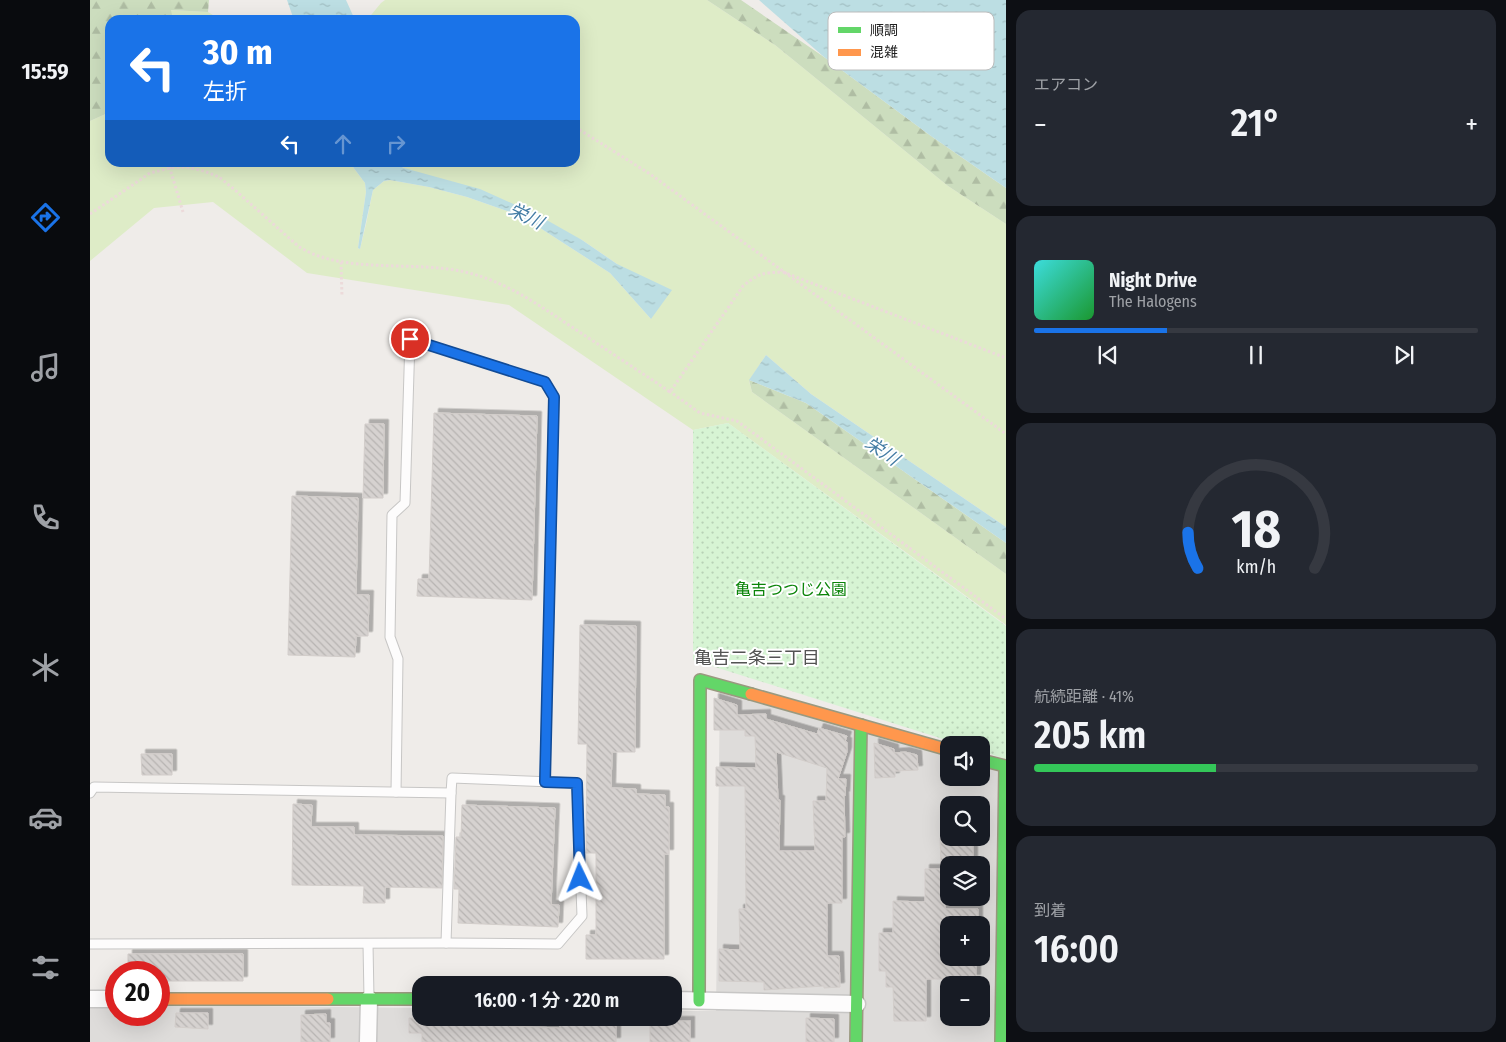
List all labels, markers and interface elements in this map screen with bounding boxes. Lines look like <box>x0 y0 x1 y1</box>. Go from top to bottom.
legend <box>828 12 994 70</box>
text: 順調 <box>870 22 898 39</box>
text: 30 m <box>203 31 273 73</box>
icon: left <box>120 35 185 100</box>
text: 混雑 <box>870 44 898 61</box>
text: 15:59 <box>21 58 69 85</box>
text: エアコン <box>1034 75 1098 94</box>
text: 左折 <box>203 78 247 105</box>
text: 21° <box>1231 100 1281 146</box>
text: − <box>1034 108 1047 141</box>
text: + <box>1465 108 1478 141</box>
icon: left <box>276 130 304 158</box>
icon: ahead <box>329 130 357 158</box>
icon: right <box>382 130 410 158</box>
water label: 栄川 <box>505 198 549 235</box>
icon: directions <box>28 200 63 235</box>
text: Night Drive <box>1109 269 1197 292</box>
text: The Halogens <box>1109 292 1197 311</box>
pin <box>389 318 431 360</box>
icon: arrive <box>396 325 424 353</box>
icon: previous <box>1094 341 1122 369</box>
icon: pause <box>1242 341 1270 369</box>
icon: next <box>1390 341 1418 369</box>
icon: music <box>28 350 63 385</box>
water label: 栄川 <box>861 432 905 471</box>
text: 18 <box>1231 498 1281 561</box>
icon: phone <box>28 500 63 535</box>
text: km/h <box>1236 556 1276 578</box>
park label: 亀吉つつじ公園 <box>735 580 847 599</box>
district label: 亀吉二条三丁目 <box>694 647 820 669</box>
icon: climate <box>28 650 63 685</box>
text: 航続距離 · 41% <box>1034 687 1134 706</box>
text: 205 km <box>1034 712 1146 758</box>
map controls <box>940 736 990 1026</box>
button: sound <box>940 736 990 786</box>
button: search <box>940 796 990 846</box>
icon: car <box>28 800 63 835</box>
position arrow <box>553 851 605 903</box>
button: layers <box>940 856 990 906</box>
text: 到着 <box>1034 901 1066 920</box>
button: + <box>940 916 990 966</box>
text: 16:00 <box>1034 926 1119 972</box>
icon: filters <box>28 950 63 985</box>
speed limit sign: 20 <box>105 961 170 1026</box>
button: − <box>940 976 990 1026</box>
text: 16:00 · 1 分 · 220 m <box>475 989 619 1012</box>

